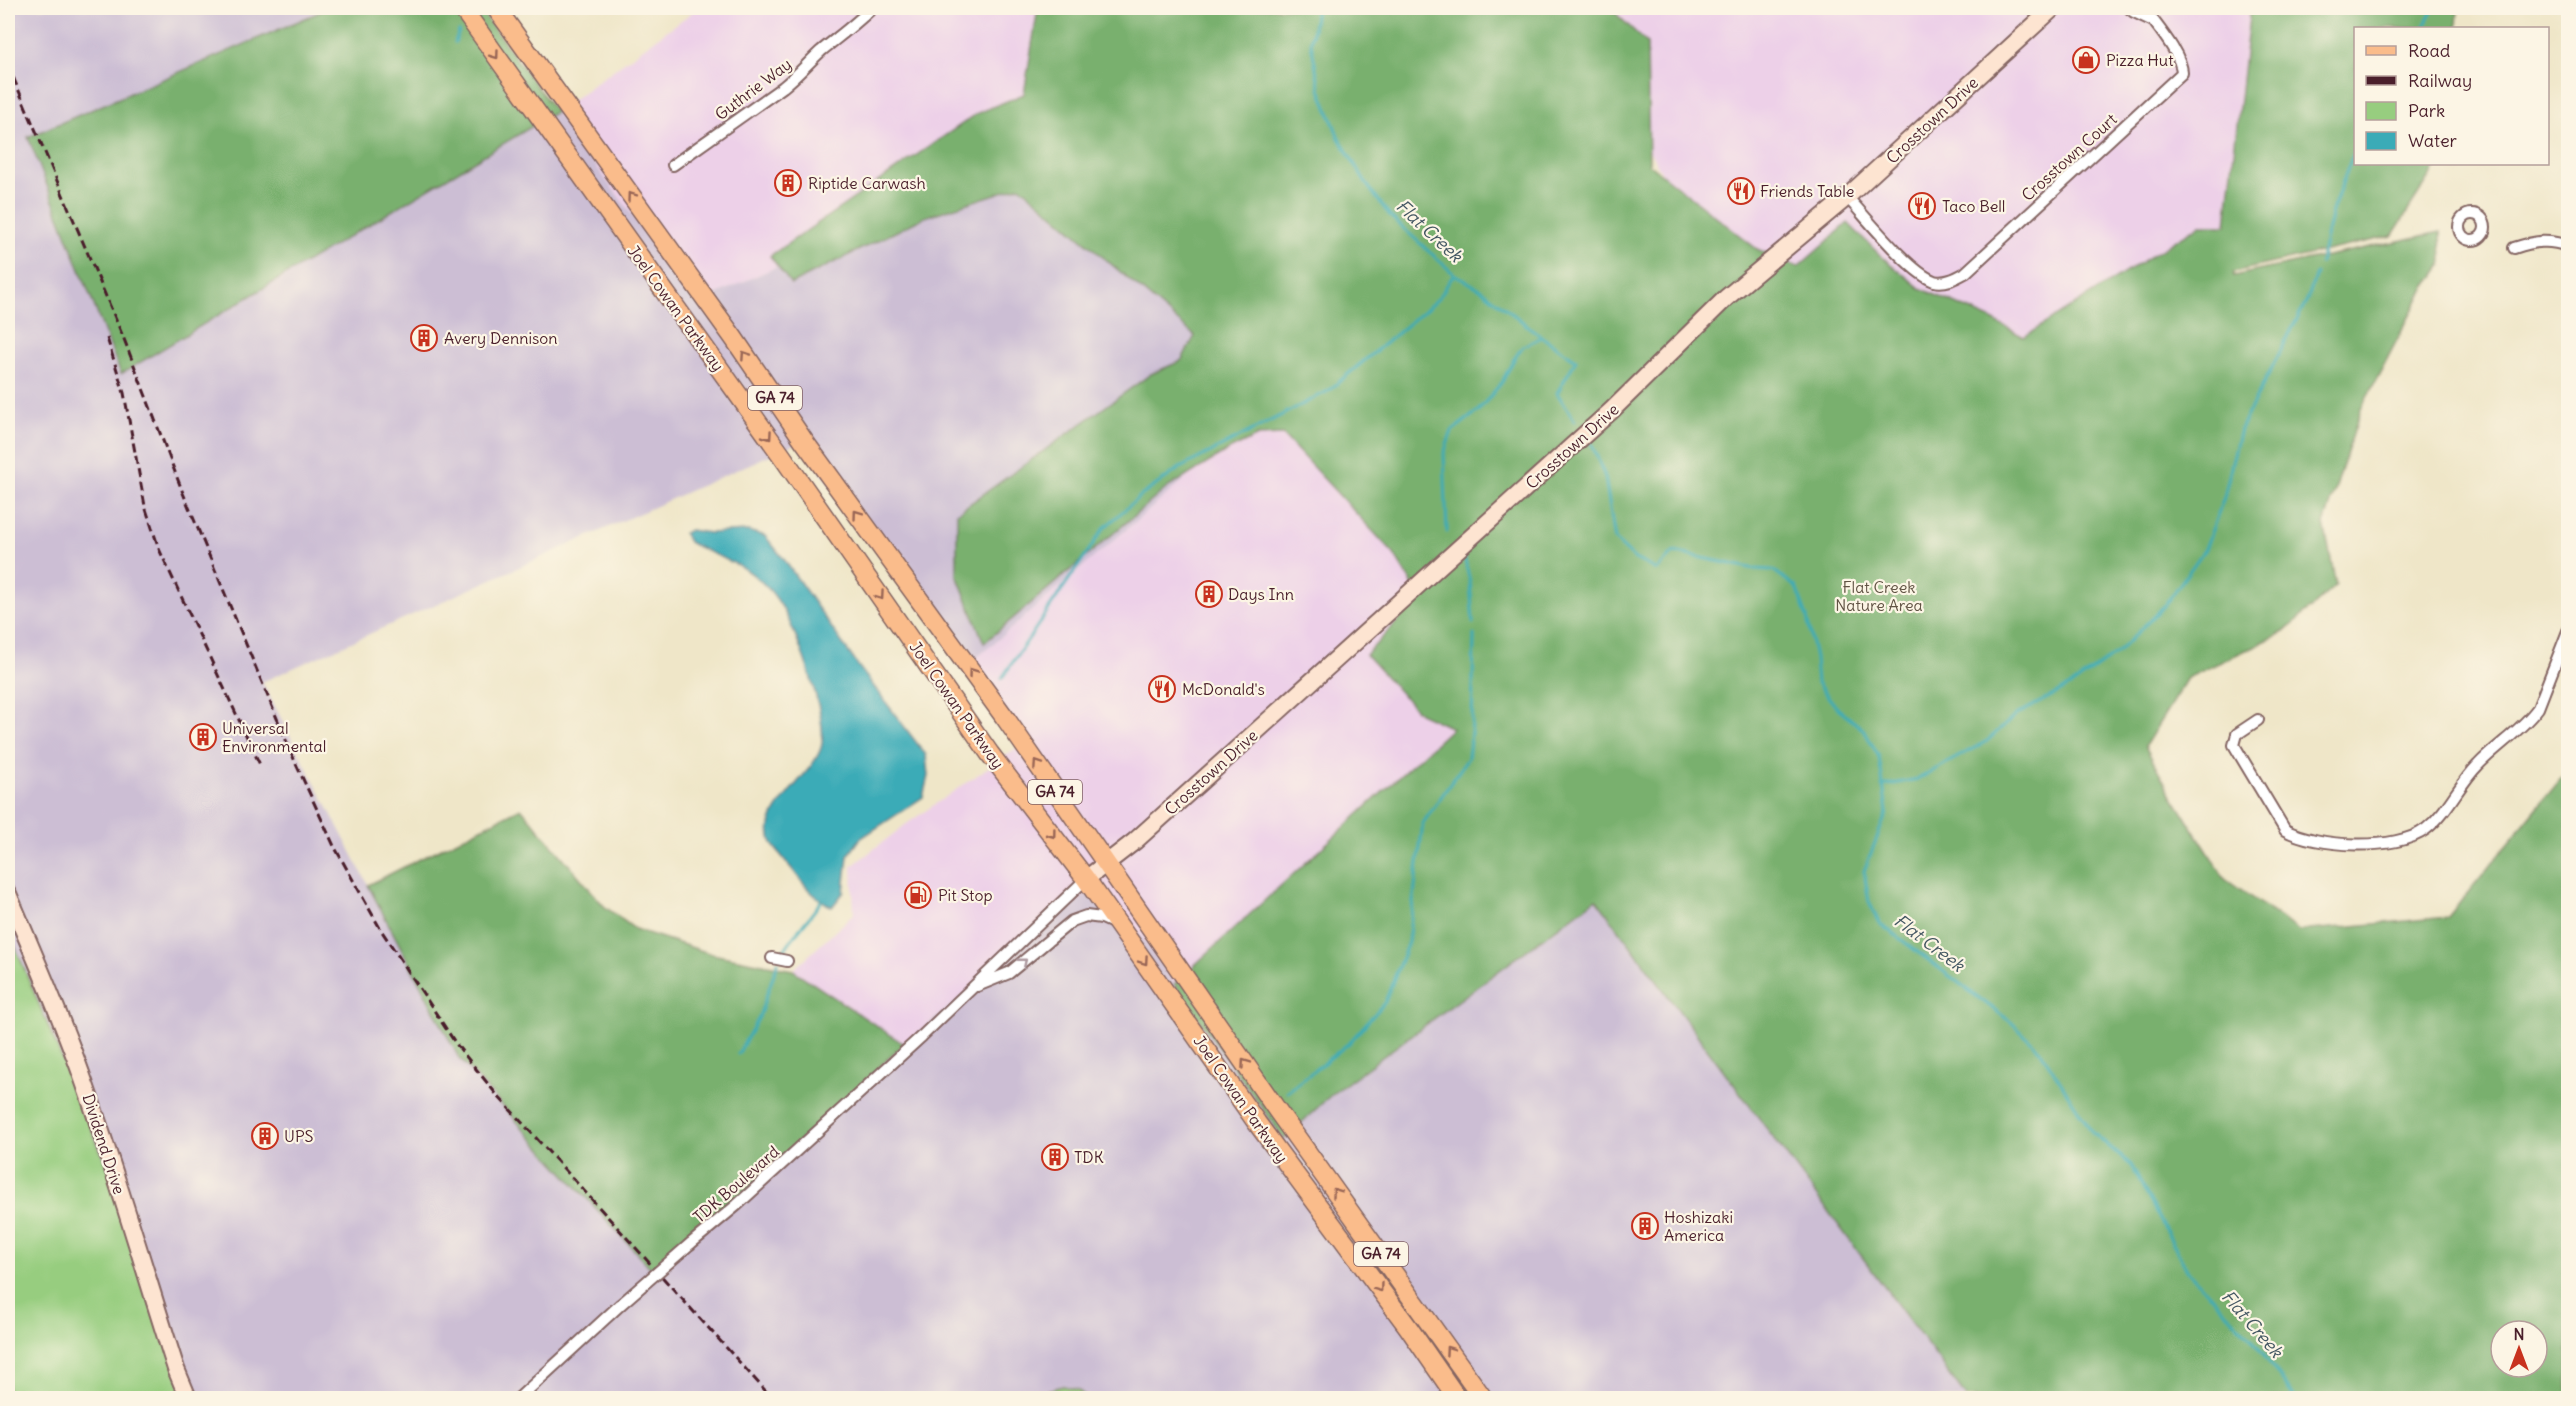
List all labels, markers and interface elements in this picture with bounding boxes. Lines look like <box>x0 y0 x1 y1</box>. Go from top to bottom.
legend <box>2354 27 2549 165</box>
text: Road <box>2408 39 2451 62</box>
shop icon: Pizza Hut <box>2071 45 2101 75</box>
one-way arrow <box>488 49 499 60</box>
place label: Pizza Hut <box>2106 50 2174 70</box>
street label: Guthrie Way <box>711 54 795 124</box>
text: Railway <box>2408 69 2472 92</box>
street label: Crosstown Drive <box>1882 72 1982 168</box>
text: Park <box>2408 99 2445 122</box>
street label: Crosstown Court <box>2017 109 2121 205</box>
text: Water <box>2408 129 2458 152</box>
building icon: Riptide Carwash <box>773 168 803 198</box>
place label: Riptide Carwash <box>808 173 926 193</box>
restaurant icon: Friends Table <box>1726 176 1756 206</box>
place label: Friends Table <box>1760 181 1854 201</box>
restaurant icon: Taco Bell <box>1907 191 1937 221</box>
one-way arrow <box>627 192 638 203</box>
water label: Flat Creek <box>1392 194 1468 268</box>
place label: Taco Bell <box>1942 196 2005 216</box>
street label: Joel Cowan Parkway <box>624 241 728 375</box>
building icon: Avery Dennison <box>409 323 439 353</box>
place label: Avery Dennison <box>444 328 558 348</box>
one-way arrow <box>741 350 752 361</box>
road number: GA 74 <box>748 386 802 410</box>
street label: Crosstown Drive <box>1521 399 1623 493</box>
one-way arrow <box>761 429 772 440</box>
one-way arrow <box>853 510 864 521</box>
park label: Flat Creek Nature Area <box>1835 577 1923 615</box>
building icon: Days Inn <box>1194 579 1224 609</box>
place label: Days Inn <box>1228 584 1294 604</box>
one-way arrow <box>873 589 884 600</box>
street label: Joel Cowan Parkway <box>905 637 1009 773</box>
one-way arrow <box>968 667 979 678</box>
restaurant icon: McDonald's <box>1147 674 1177 704</box>
place label: McDonald's <box>1182 679 1265 699</box>
place label: Universal Environmental <box>222 718 326 756</box>
building icon: Universal Environmental <box>188 722 218 752</box>
street label: Crosstown Drive <box>1160 725 1262 819</box>
one-way arrow <box>1033 760 1044 771</box>
road number: GA 74 <box>1028 780 1082 804</box>
one-way arrow <box>1044 827 1055 838</box>
fuel station icon: Pit Stop <box>903 880 933 910</box>
place label: Pit Stop <box>938 885 993 905</box>
water label: Flat Creek <box>1890 909 1970 978</box>
one-way arrow <box>1137 955 1148 966</box>
one-way arrow <box>1016 959 1027 970</box>
street label: Joel Cowan Parkway <box>1189 1031 1293 1167</box>
one-way arrow <box>1241 1059 1252 1070</box>
street label: Dividend Drive <box>78 1091 130 1197</box>
building icon: UPS <box>250 1121 280 1151</box>
place label: UPS <box>284 1126 314 1146</box>
street label: TDK Boulevard <box>689 1141 783 1227</box>
building icon: TDK <box>1040 1142 1070 1172</box>
place label: TDK <box>1074 1147 1104 1167</box>
one-way arrow <box>1332 1187 1343 1198</box>
place label: Hoshizaki America <box>1664 1207 1733 1245</box>
building icon: Hoshizaki America <box>1630 1211 1660 1241</box>
road number: GA 74 <box>1354 1242 1408 1266</box>
one-way arrow <box>1372 1281 1383 1292</box>
water label: Flat Creek <box>2217 1285 2289 1364</box>
north arrow <box>2489 1319 2549 1379</box>
text: N <box>2513 1324 2525 1344</box>
one-way arrow <box>1445 1346 1456 1357</box>

